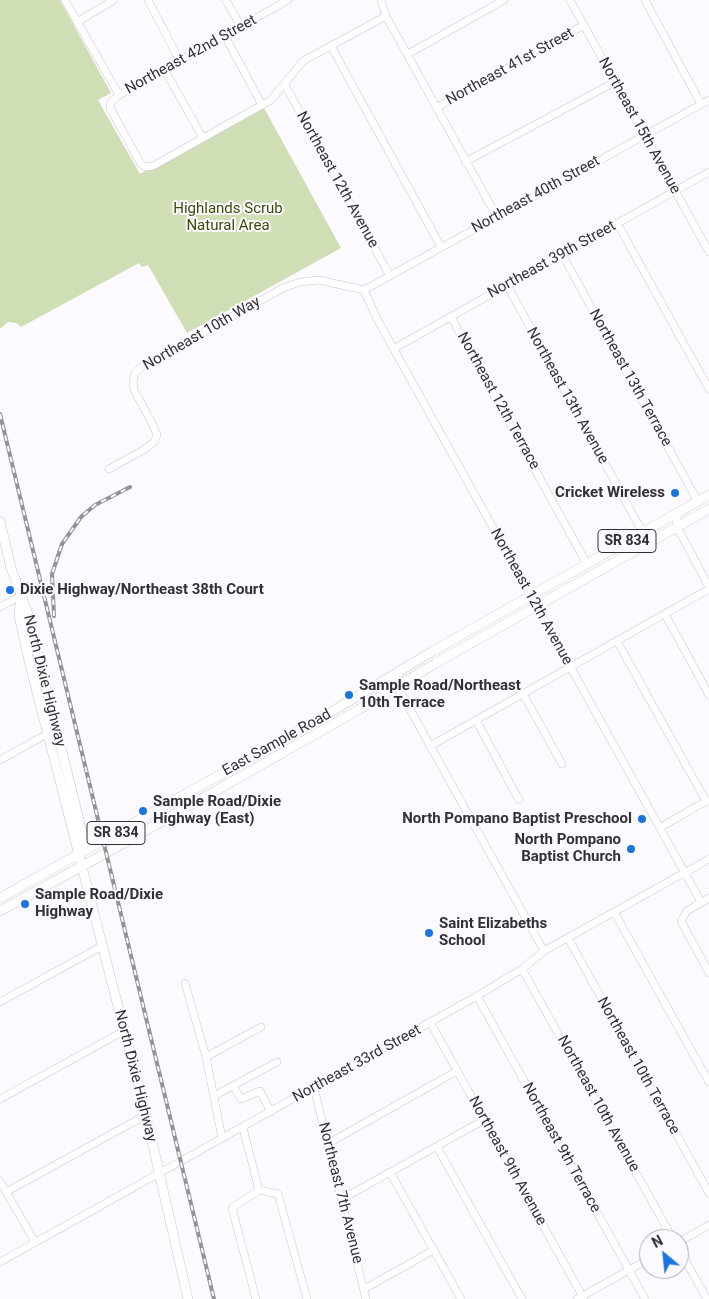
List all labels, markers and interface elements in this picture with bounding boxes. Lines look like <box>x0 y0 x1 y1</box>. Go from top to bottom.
street label: Northeast 42nd Street <box>122 11 260 99</box>
street label: Northeast 41st Street <box>443 24 577 110</box>
street label: Northeast 15th Avenue <box>594 55 684 197</box>
street label: Northeast 12th Avenue <box>292 109 382 251</box>
street label: Northeast 40th Street <box>469 152 603 238</box>
park label: Highlands Scrub Natural Area <box>173 200 283 235</box>
street label: Northeast 39th Street <box>485 217 619 303</box>
street label: Northeast 10th Way <box>140 293 264 375</box>
street label: Northeast 13th Terrace <box>585 306 675 450</box>
street label: Northeast 13th Avenue <box>522 325 612 467</box>
street label: Northeast 12th Terrace <box>453 329 543 473</box>
place label: Cricket Wireless <box>555 484 665 502</box>
marker: Cricket Wireless <box>669 487 681 499</box>
street label: Northeast 12th Avenue <box>486 526 576 668</box>
road number: SR 834 <box>598 530 656 552</box>
place label: Dixie Highway/Northeast 38th Court <box>20 581 264 599</box>
marker: Dixie Highway/Northeast 38th Court <box>4 584 16 596</box>
street label: North Dixie Highway <box>19 613 69 749</box>
place label: Sample Road/Northeast 10th Terrace <box>359 677 521 712</box>
marker: Sample Road/Northeast 10th Terrace <box>343 689 355 701</box>
street label: East Sample Road <box>220 706 334 780</box>
place label: Sample Road/Dixie Highway (East) <box>153 793 281 828</box>
marker: Sample Road/Dixie Highway (East) <box>137 805 149 817</box>
place label: North Pompano Baptist Preschool <box>402 810 632 828</box>
marker: North Pompano Baptist Preschool <box>636 813 648 825</box>
road number: SR 834 <box>87 821 145 844</box>
place label: North Pompano Baptist Church <box>515 831 621 866</box>
marker: North Pompano Baptist Church <box>625 843 637 855</box>
place label: Sample Road/Dixie Highway <box>35 886 163 921</box>
marker: Sample Road/Dixie Highway <box>19 898 31 910</box>
place label: Saint Elizabeths School <box>439 915 547 950</box>
marker: Saint Elizabeths School <box>423 927 435 939</box>
street label: Northeast 10th Terrace <box>593 994 683 1138</box>
street label: North Dixie Highway <box>110 1008 160 1144</box>
street label: Northeast 33rd Street <box>290 1021 424 1107</box>
street label: Northeast 10th Avenue <box>553 1033 643 1175</box>
street label: Northeast 9th Terrace <box>518 1080 604 1216</box>
street label: Northeast 9th Avenue <box>464 1093 550 1229</box>
street label: Northeast 7th Avenue <box>314 1121 366 1265</box>
north arrow <box>639 1229 689 1279</box>
text: N <box>649 1232 666 1251</box>

